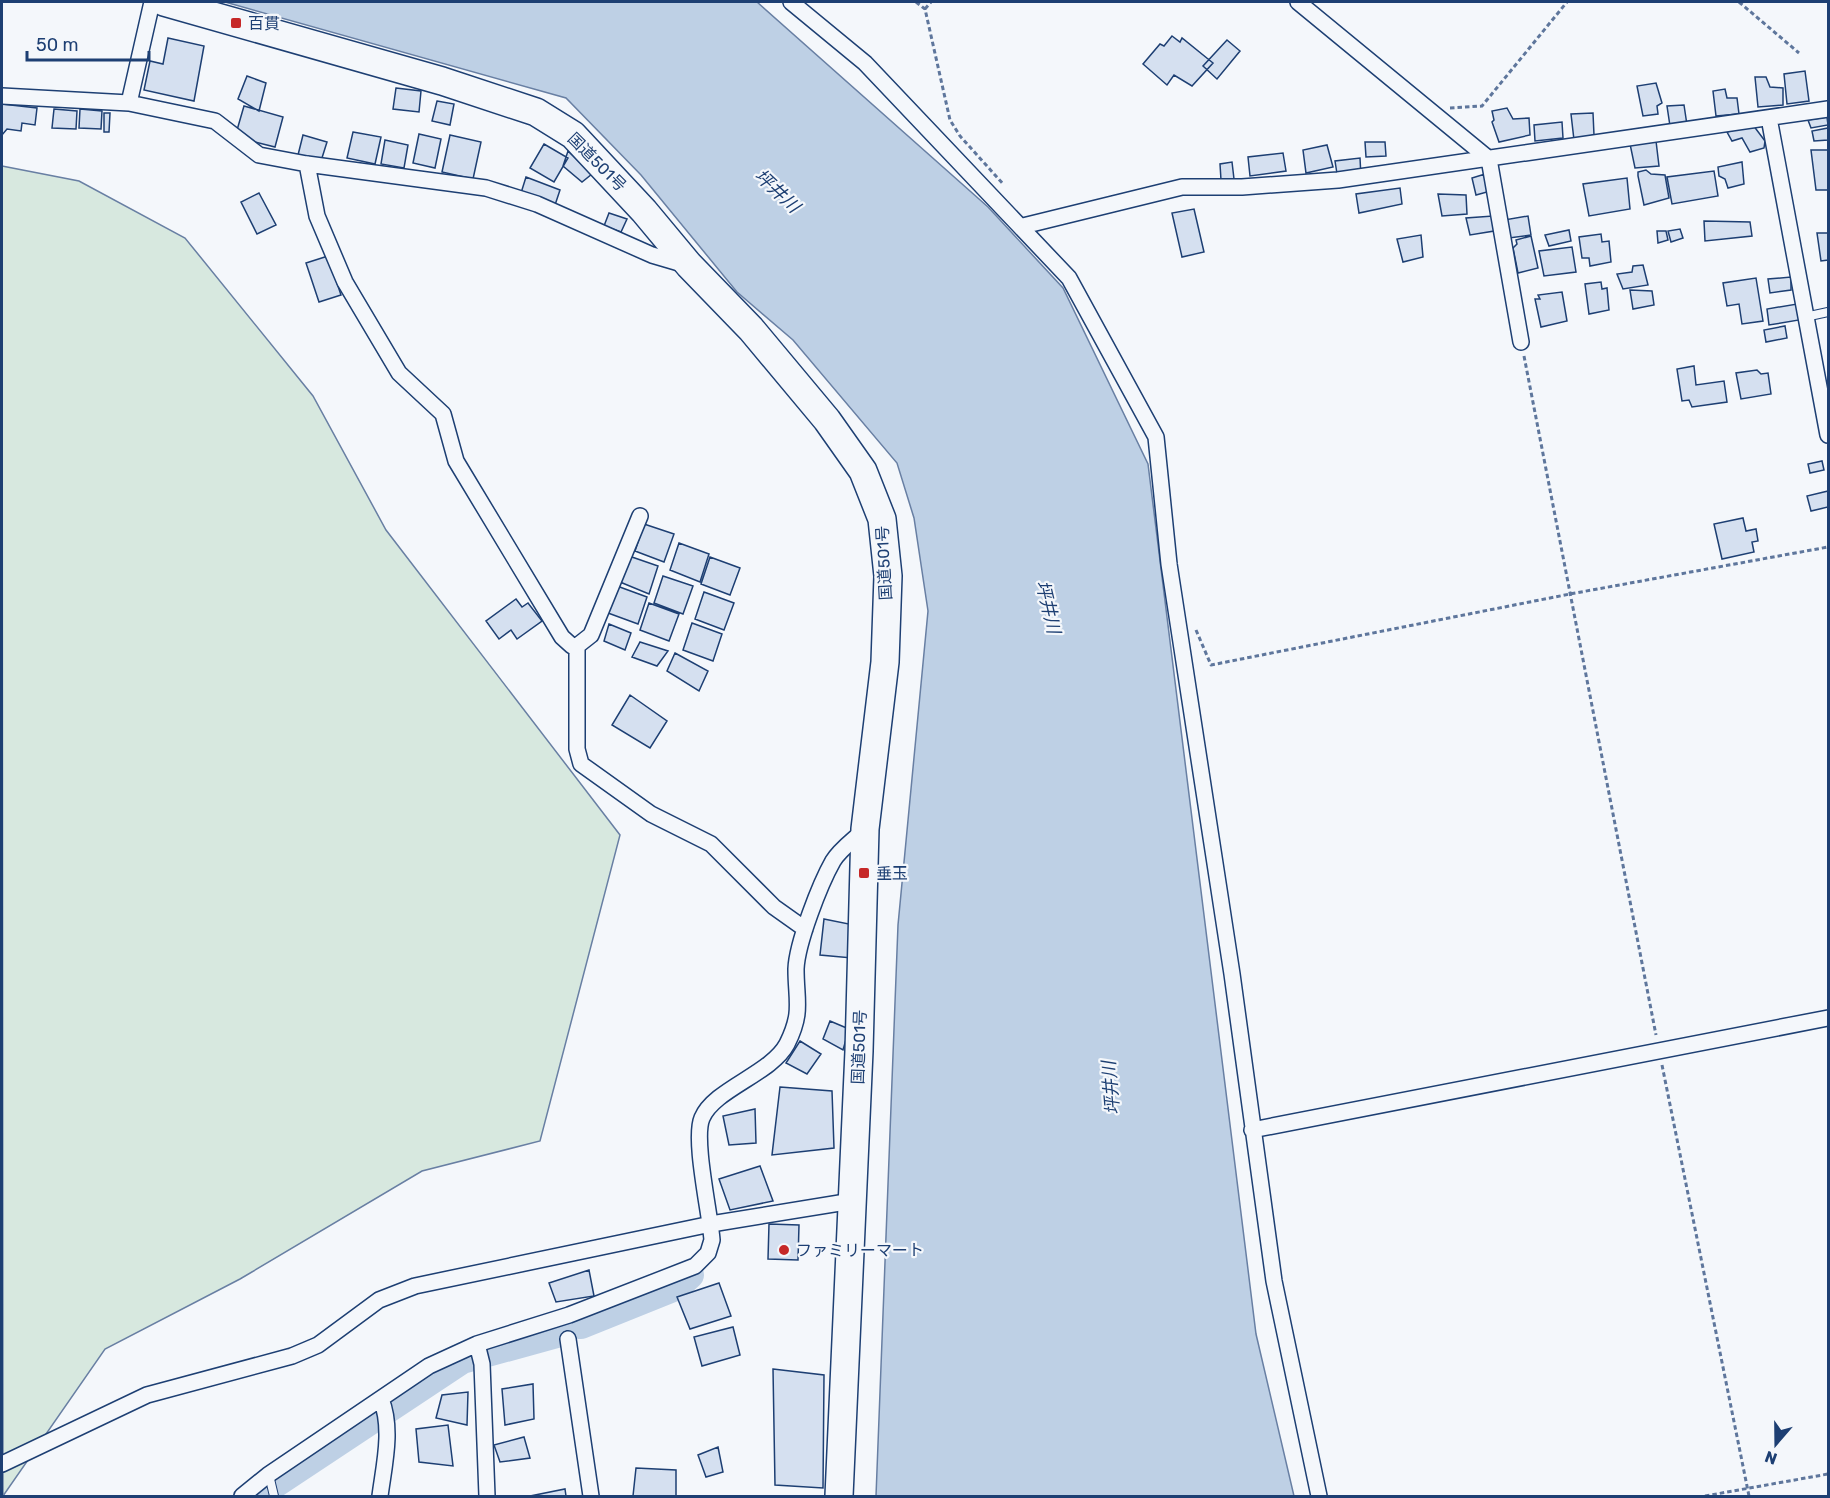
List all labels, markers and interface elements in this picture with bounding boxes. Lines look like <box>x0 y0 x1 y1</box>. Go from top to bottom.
place label: 百貫 <box>248 14 280 33</box>
marker: 百貫 <box>229 16 243 30</box>
scale bar <box>27 24 148 62</box>
text: 50 m <box>36 34 79 56</box>
street label: 国道501号 <box>564 129 630 195</box>
water label: 坪井川 <box>750 165 806 219</box>
street label: 国道501号 <box>873 525 895 601</box>
water label: 坪井川 <box>1031 578 1065 638</box>
place label: 垂玉 <box>876 864 908 883</box>
marker: 垂玉 <box>857 866 871 880</box>
street label: 国道501号 <box>848 1009 870 1085</box>
water label: 坪井川 <box>1098 1058 1124 1116</box>
place label: ファミリーマート <box>796 1241 924 1260</box>
marker: ファミリーマート <box>777 1243 791 1257</box>
north arrow <box>1746 1414 1806 1474</box>
text: N <box>1762 1447 1780 1469</box>

